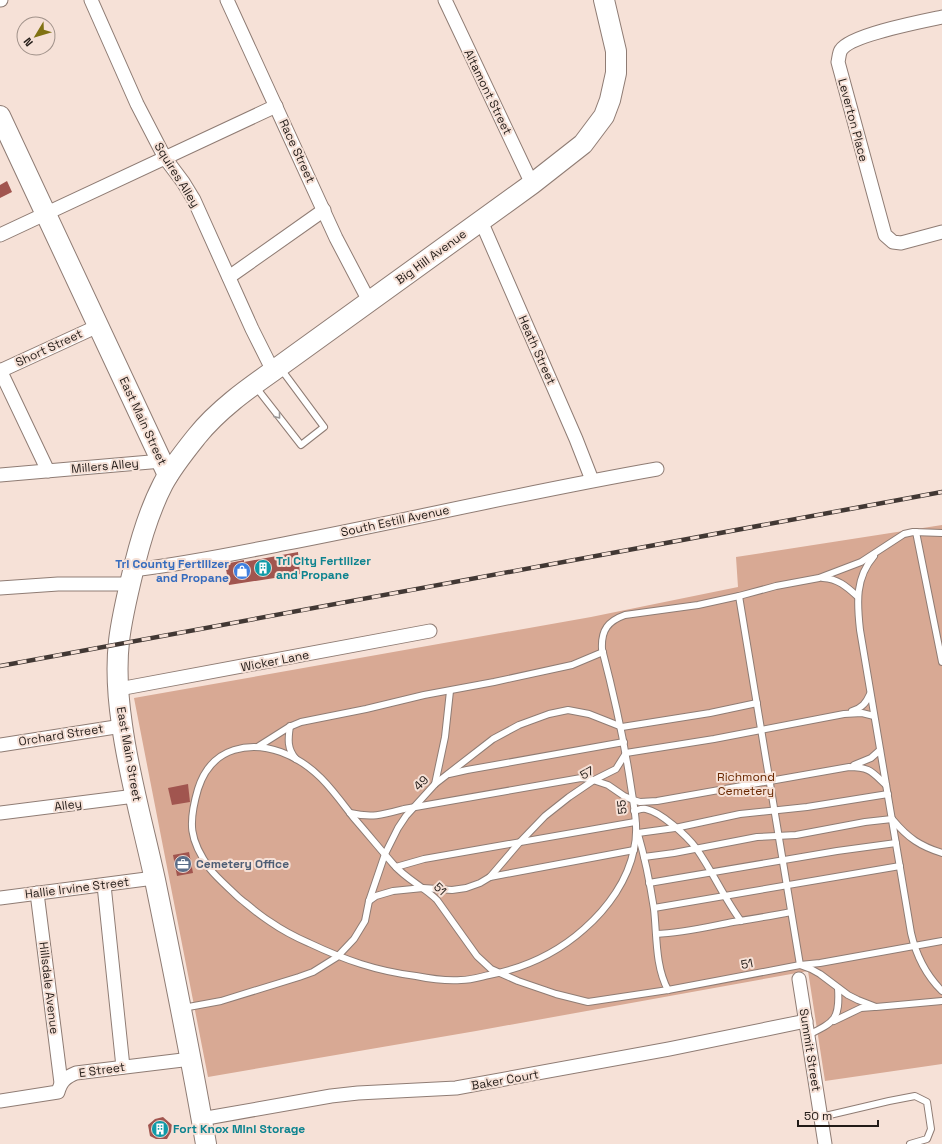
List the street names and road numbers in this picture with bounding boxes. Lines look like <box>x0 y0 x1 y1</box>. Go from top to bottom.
street label: Altamont Street <box>460 47 516 137</box>
street label: Leverton Place <box>834 77 872 163</box>
street label: Race Street <box>275 117 319 185</box>
street label: Squires Alley <box>151 139 203 211</box>
street label: Big Hill Avenue <box>392 226 470 288</box>
street label: Heath Street <box>515 313 559 387</box>
street label: Short Street <box>13 326 85 370</box>
street label: East Main Street <box>116 374 170 468</box>
street label: Millers Alley <box>71 455 139 477</box>
street label: South Estill Avenue <box>339 502 451 540</box>
street label: Wicker Lane <box>239 647 311 675</box>
street label: East Main Street <box>113 705 145 803</box>
street label: Orchard Street <box>17 720 105 750</box>
street label: 57 <box>577 763 597 783</box>
street label: 49 <box>410 772 432 794</box>
street label: Alley <box>53 795 83 815</box>
street label: 55 <box>613 799 631 815</box>
street label: Hallie Irvine Street <box>24 874 130 902</box>
street label: 51 <box>430 879 450 899</box>
street label: Hillsdale Avenue <box>35 941 63 1035</box>
street label: 51 <box>740 955 754 973</box>
street label: Summit Street <box>796 1007 824 1093</box>
street label: E Street <box>78 1059 126 1081</box>
street label: Baker Court <box>470 1066 540 1094</box>

